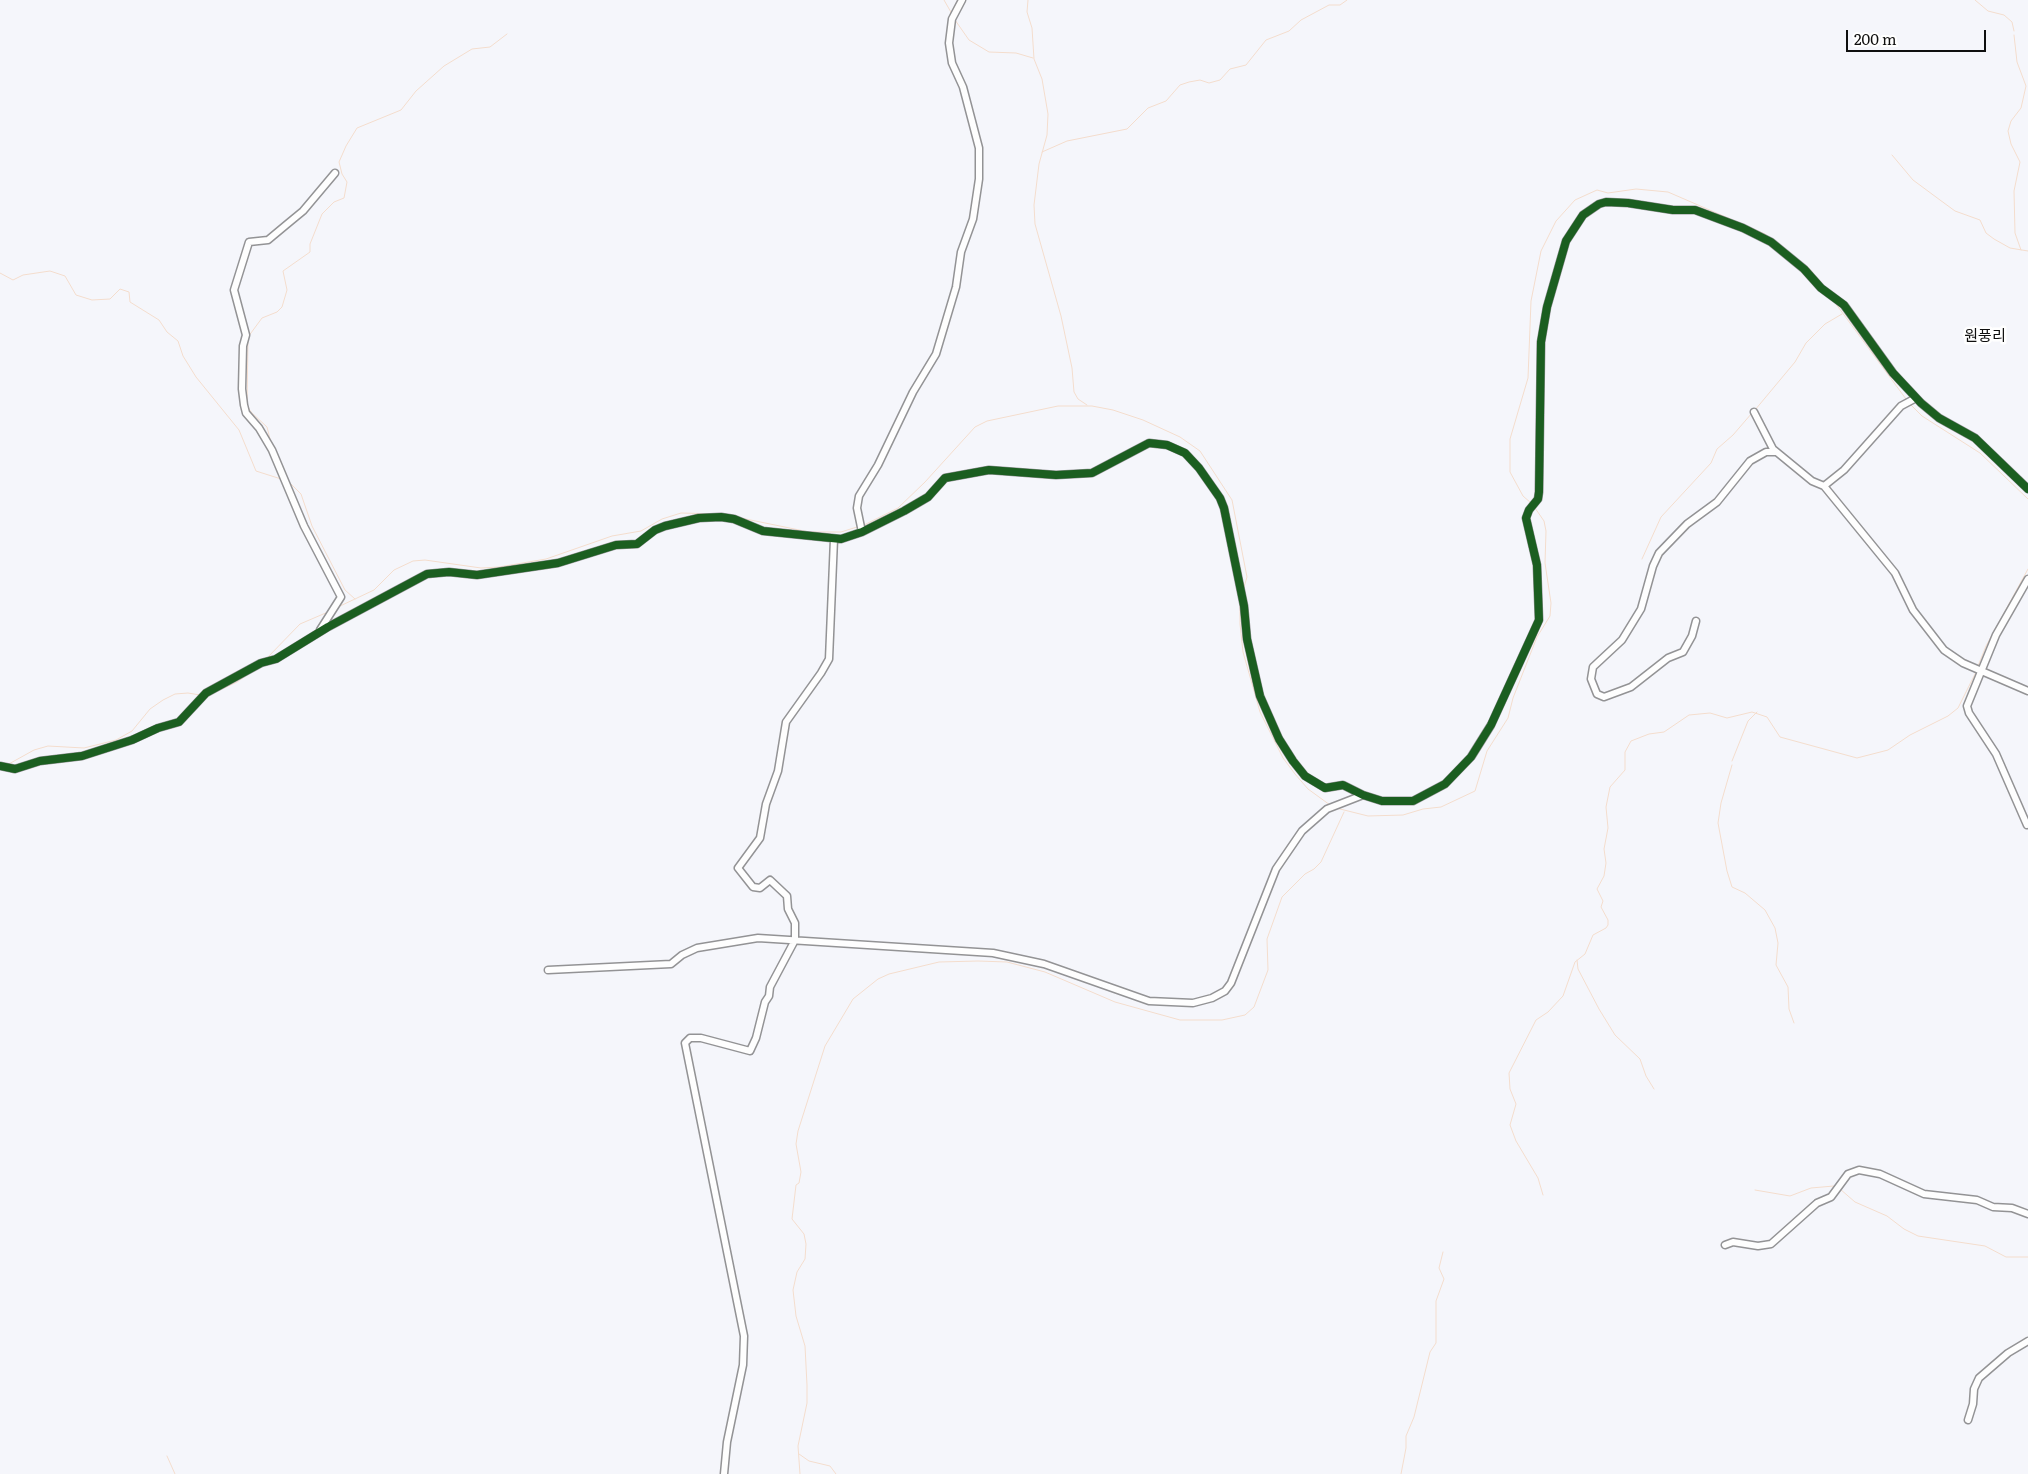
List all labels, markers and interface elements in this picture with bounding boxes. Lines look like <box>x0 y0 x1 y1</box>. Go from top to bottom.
scale bar <box>1848 20 1988 52</box>
text: 200 m <box>1854 27 1897 50</box>
district label: 원풍리 <box>1964 328 2006 346</box>

